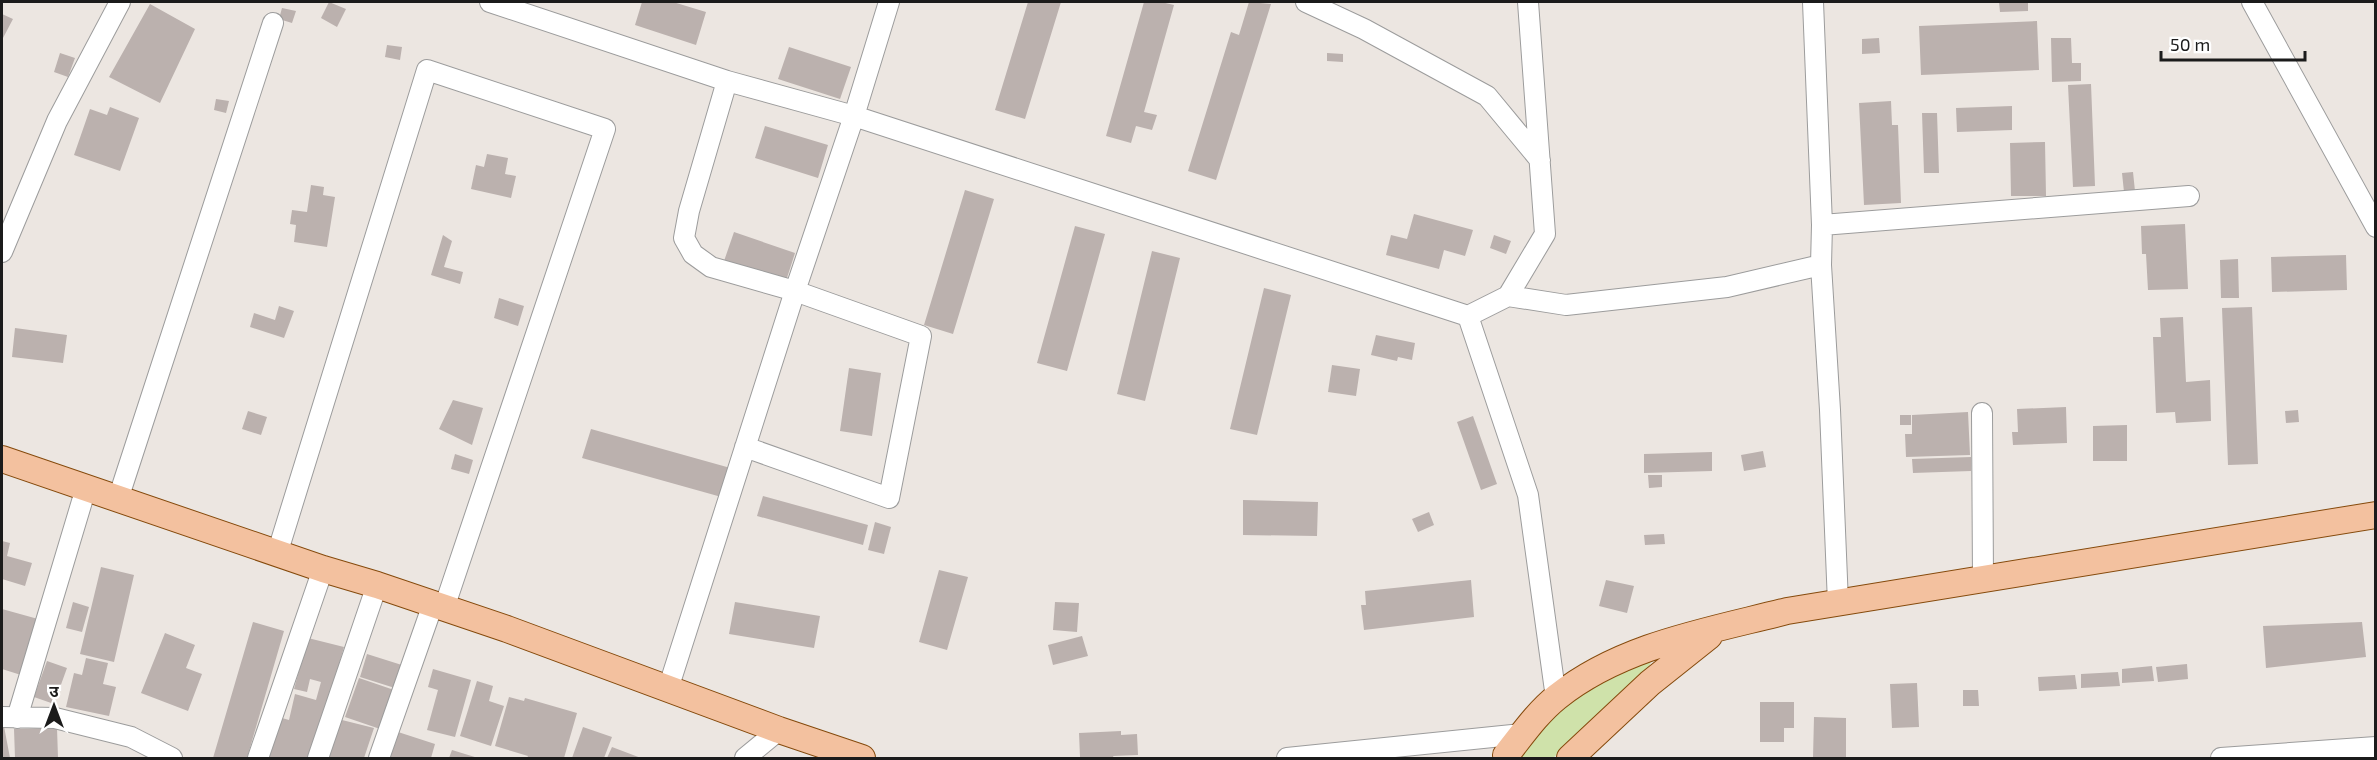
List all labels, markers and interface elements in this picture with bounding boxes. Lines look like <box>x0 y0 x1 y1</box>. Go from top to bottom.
scale bar <box>2161 24 2305 62</box>
text: 50 m <box>2170 33 2210 55</box>
north arrow <box>24 676 84 736</box>
text: उ <box>49 681 59 700</box>

